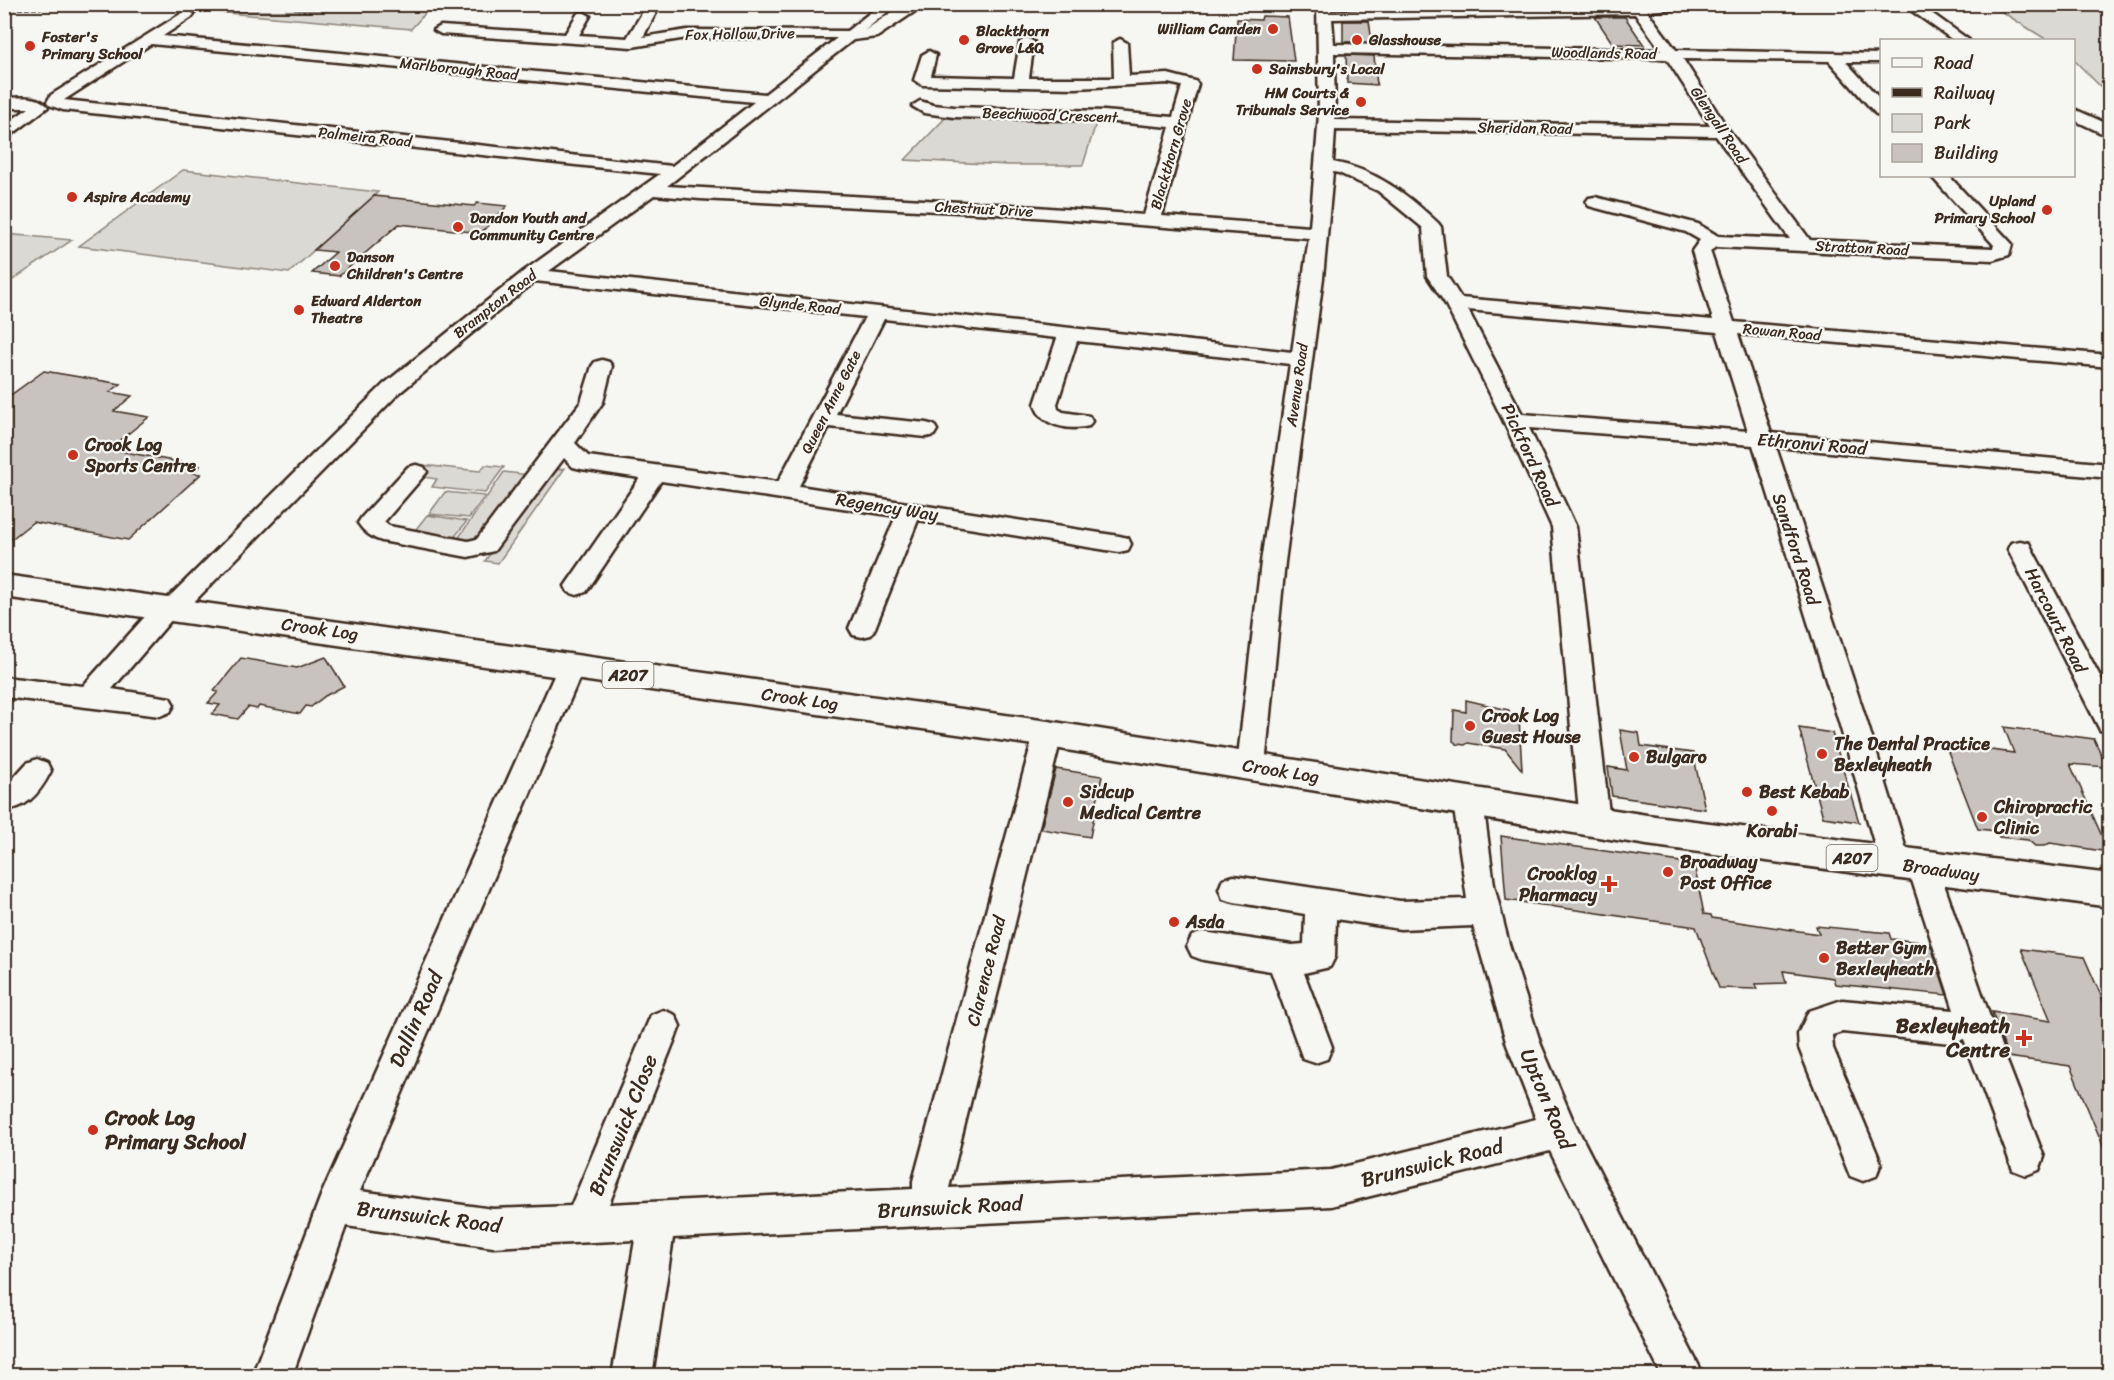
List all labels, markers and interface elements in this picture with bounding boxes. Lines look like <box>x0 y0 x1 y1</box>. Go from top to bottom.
place label: William Camden <box>1157 16 1262 42</box>
place label: Blackthorn Grove L&Q <box>975 18 1050 61</box>
street label: Fox Hollow Drive <box>685 20 795 48</box>
marker: William Camden <box>1266 22 1280 36</box>
place label: Foster's Primary School <box>41 24 143 67</box>
place label: Glasshouse <box>1368 27 1442 53</box>
marker: Blackthorn Grove L&Q <box>957 33 971 47</box>
marker: Glasshouse <box>1350 33 1364 47</box>
marker: Foster's Primary School <box>23 39 37 53</box>
street label: Woodlands Road <box>1551 39 1658 67</box>
legend <box>1880 39 2075 177</box>
text: Road <box>1934 47 1974 79</box>
street label: Marlborough Road <box>398 50 521 88</box>
place label: Sainsbury's Local <box>1268 56 1385 82</box>
marker: Sainsbury's Local <box>1250 62 1264 76</box>
text: Railway <box>1934 77 1996 109</box>
place label: HM Courts & Tribunals Service <box>1236 80 1350 123</box>
street label: Glengall Road <box>1683 81 1755 170</box>
street label: Blackthorn Grove <box>1143 95 1199 213</box>
marker: HM Courts & Tribunals Service <box>1354 95 1368 109</box>
street label: Beechwood Crescent <box>982 100 1119 130</box>
text: Park <box>1934 107 1971 139</box>
street label: Sheridan Road <box>1477 114 1574 142</box>
street label: Palmeira Road <box>317 119 414 155</box>
text: Building <box>1934 137 1998 169</box>
place label: Aspire Academy <box>83 184 192 210</box>
place label: Upland Primary School <box>1934 188 2037 231</box>
marker: Aspire Academy <box>65 190 79 204</box>
street label: Chestnut Drive <box>934 193 1034 225</box>
marker: Upland Primary School <box>2040 203 2054 217</box>
place label: Dandon Youth and Community Centre <box>469 205 595 248</box>
marker: Dandon Youth and Community Centre <box>451 220 465 234</box>
street label: Stratton Road <box>1815 233 1911 263</box>
place label: Danson Children's Centre <box>346 244 464 287</box>
marker: Danson Children's Centre <box>328 259 342 273</box>
street label: Brampton Road <box>447 262 544 345</box>
place label: Edward Alderton Theatre <box>311 288 422 331</box>
street label: Glynde Road <box>758 288 843 322</box>
marker: Edward Alderton Theatre <box>292 303 306 317</box>
street label: Rowan Road <box>1742 316 1823 348</box>
street label: Avenue Road <box>1278 341 1316 429</box>
street label: Queen Anne Gate <box>794 346 868 458</box>
street label: Pickford Road <box>1492 398 1569 514</box>
street label: Ethronvi Road <box>1756 423 1870 465</box>
place label: Crook Log Sports Centre <box>84 429 196 482</box>
marker: Crook Log Sports Centre <box>66 448 80 462</box>
street label: Regency Way <box>833 483 941 531</box>
street label: Sandford Road <box>1763 489 1830 611</box>
street label: Harcourt Road <box>2016 561 2097 680</box>
street label: Crook Log <box>279 608 361 650</box>
road number: A207 <box>602 662 654 688</box>
street label: Crook Log <box>759 678 841 720</box>
place label: Crook Log Guest House <box>1481 700 1582 753</box>
marker: Crook Log Guest House <box>1463 719 1477 733</box>
place label: The Dental Practice Bexleyheath <box>1834 728 1990 781</box>
place label: Bulgaro <box>1646 741 1707 773</box>
marker: The Dental Practice Bexleyheath <box>1815 747 1829 761</box>
street label: Crook Log <box>1240 749 1322 793</box>
marker: Bulgaro <box>1627 750 1641 764</box>
place label: Sidcup Medical Centre <box>1079 776 1202 829</box>
place label: Best Kebab <box>1759 776 1849 808</box>
marker: Best Kebab <box>1740 785 1754 799</box>
place label: Chiropractic Clinic <box>1993 791 2093 844</box>
marker: Sidcup Medical Centre <box>1061 795 1075 809</box>
marker: Korabi <box>1765 804 1779 818</box>
marker: Chiropractic Clinic <box>1975 810 1989 824</box>
place label: Korabi <box>1745 815 1799 847</box>
road number: A207 <box>1826 845 1878 871</box>
place label: Broadway Post Office <box>1680 846 1772 899</box>
street label: Broadway <box>1901 849 1982 891</box>
place label: Crooklog Pharmacy <box>1519 858 1598 911</box>
marker: Broadway Post Office <box>1661 865 1675 879</box>
marker: Crooklog Pharmacy <box>1602 877 1616 891</box>
place label: Asda <box>1185 906 1225 938</box>
street label: Clarence Road <box>957 911 1016 1030</box>
marker: Asda <box>1167 915 1181 929</box>
place label: Better Gym Bexleyheath <box>1836 932 1934 985</box>
marker: Better Gym Bexleyheath <box>1817 951 1831 965</box>
street label: Dallin Road <box>378 963 455 1074</box>
place label: Bexleyheath Centre <box>1896 1007 2010 1069</box>
marker: Bexleyheath Centre <box>2015 1029 2033 1047</box>
street label: Upton Road <box>1509 1042 1586 1157</box>
street label: Brunswick Close <box>577 1048 669 1202</box>
place label: Crook Log Primary School <box>104 1099 247 1161</box>
marker: Crook Log Primary School <box>86 1123 100 1137</box>
street label: Brunswick Road <box>1357 1127 1509 1199</box>
street label: Brunswick Road <box>877 1184 1025 1230</box>
street label: Brunswick Road <box>355 1189 505 1245</box>

